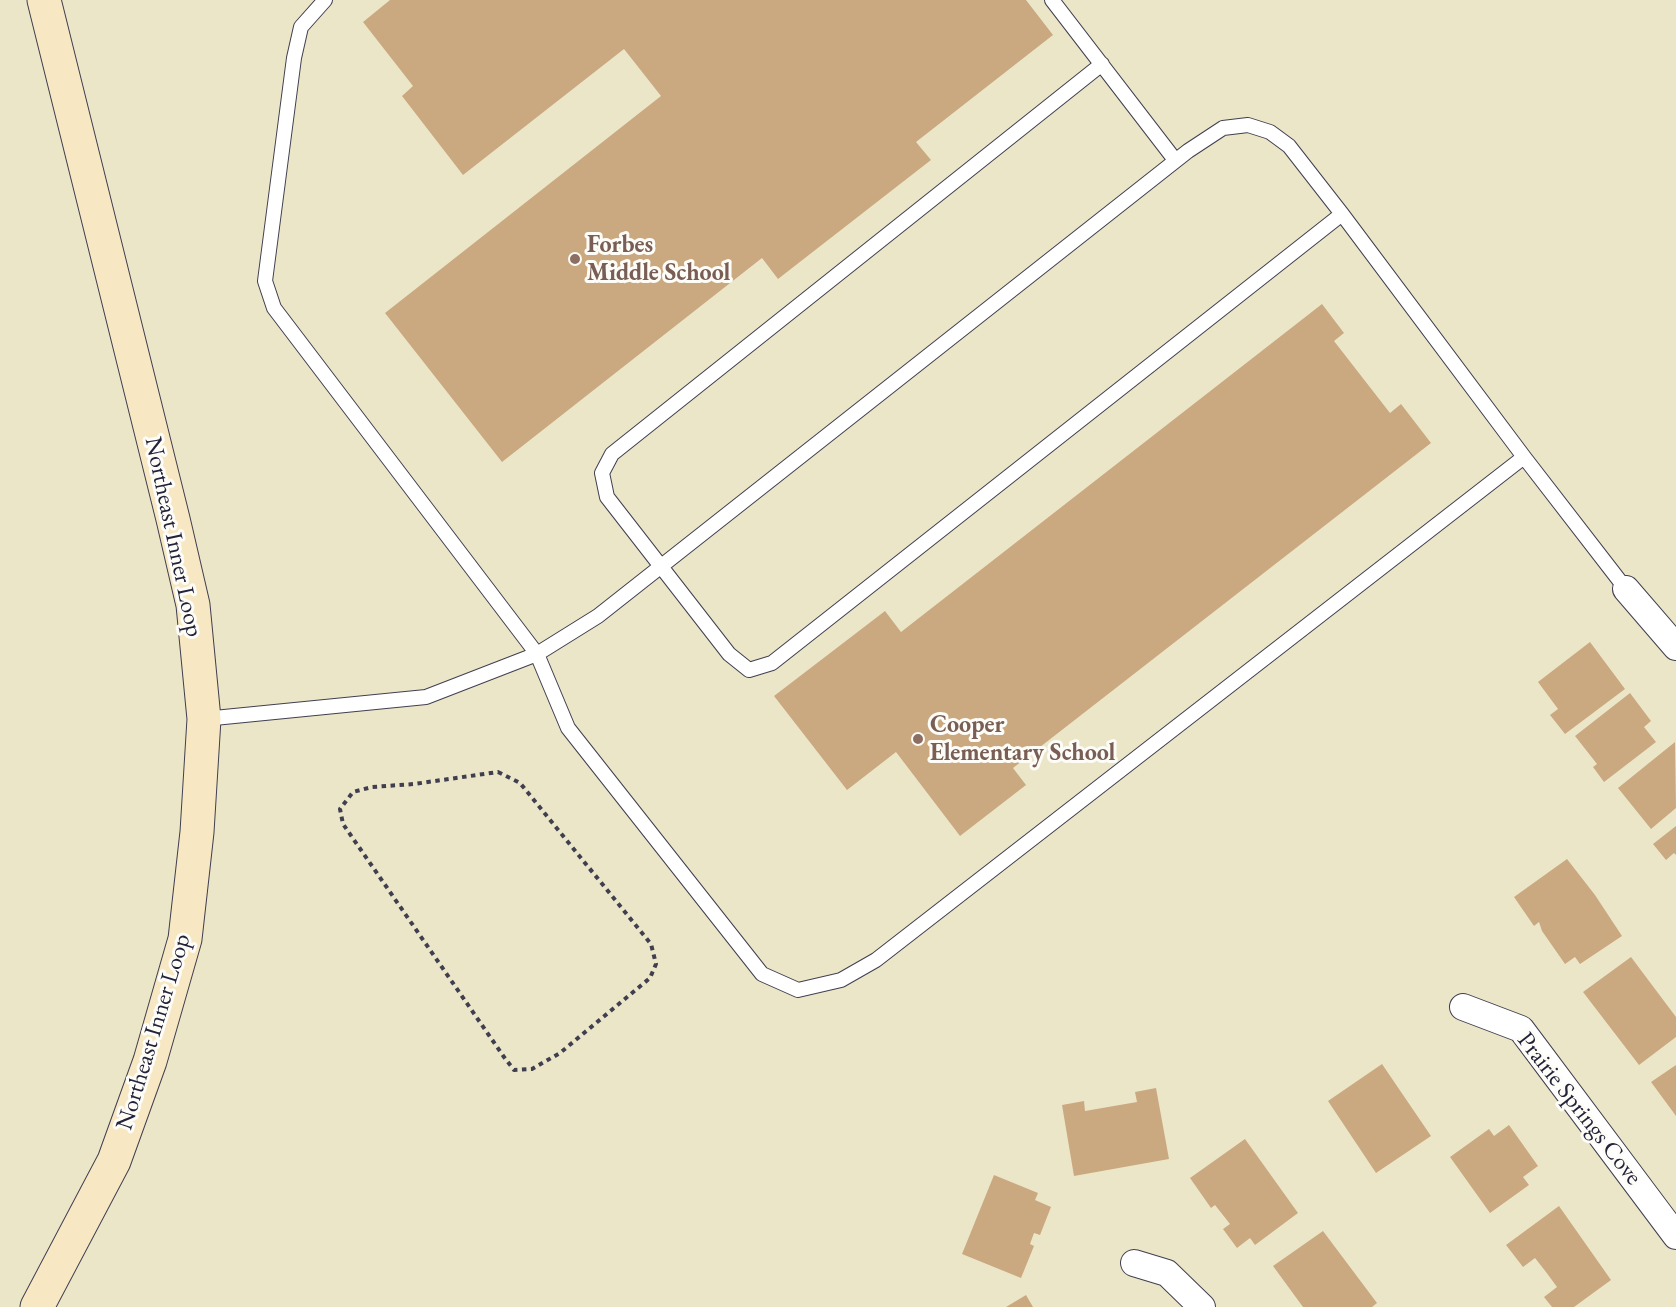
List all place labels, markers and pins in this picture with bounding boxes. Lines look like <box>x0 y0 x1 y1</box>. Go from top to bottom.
place label: Forbes Middle School <box>587 231 730 287</box>
marker: Forbes Middle School <box>568 252 582 266</box>
place label: Cooper Elementary School <box>930 711 1115 767</box>
marker: Cooper Elementary School <box>911 732 925 746</box>

